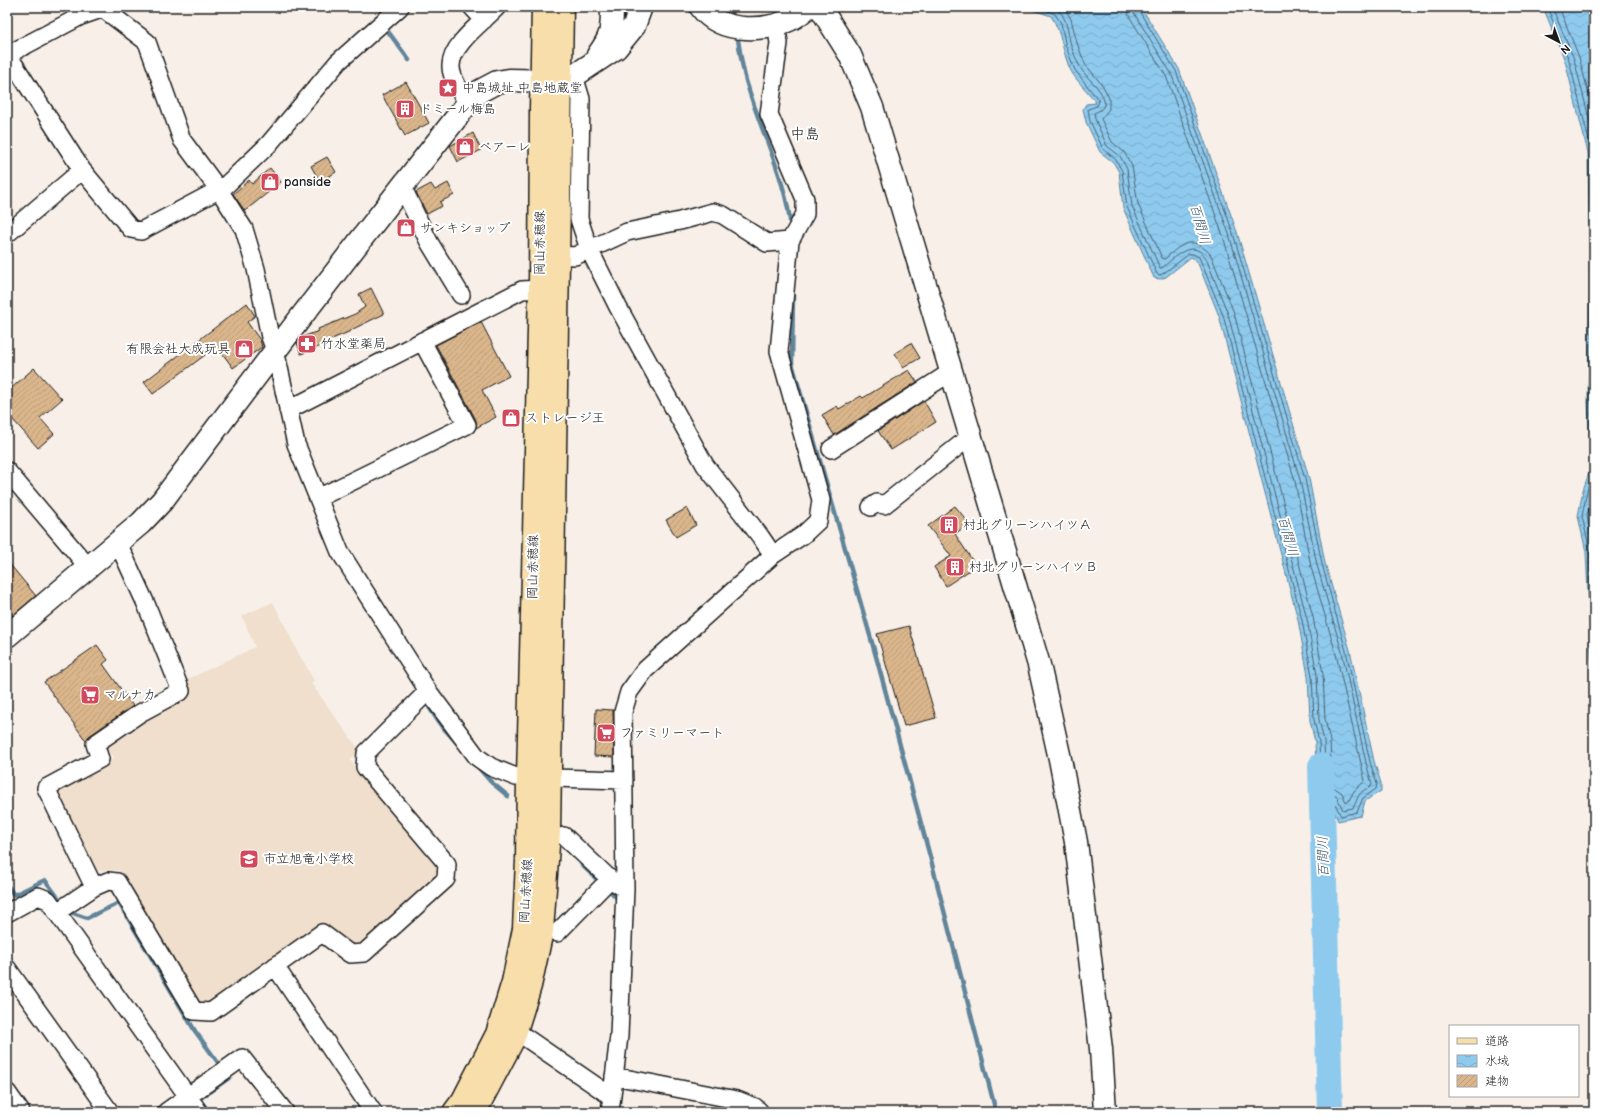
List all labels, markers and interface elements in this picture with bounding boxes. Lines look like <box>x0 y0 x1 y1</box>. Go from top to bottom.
north arrow <box>1539 22 1579 62</box>
text: N <box>1558 42 1573 57</box>
place icon: 中島城址 中島地蔵堂 <box>437 77 459 99</box>
place label: 中島城址 中島地蔵堂 <box>462 80 583 96</box>
building icon: ドミール梅島 <box>394 98 416 120</box>
place label: ドミール梅島 <box>419 101 496 117</box>
district label: 中島 <box>790 125 820 144</box>
shop icon: ベアーレ <box>454 136 476 158</box>
place label: ベアーレ <box>479 139 530 155</box>
shop icon: panside <box>259 171 281 193</box>
place label: panside <box>284 174 331 190</box>
water label: 百間川 <box>1186 201 1214 247</box>
street label: 岡山赤穂線 <box>532 210 548 276</box>
shop icon: サンキショップ <box>395 217 417 239</box>
place label: サンキショップ <box>420 220 510 236</box>
pharmacy icon: 竹水堂薬局 <box>296 333 318 355</box>
place label: 竹水堂薬局 <box>321 336 386 352</box>
shop icon: 有限会社大成玩具 <box>233 338 255 360</box>
place label: 有限会社大成玩具 <box>126 341 230 357</box>
shop icon: ストレージ王 <box>500 407 522 429</box>
place label: ストレージ王 <box>525 410 605 426</box>
building icon: 村北グリーンハイツＡ <box>938 514 960 536</box>
water label: 百間川 <box>1274 514 1302 558</box>
place label: 村北グリーンハイツＡ <box>963 517 1092 533</box>
street label: 岡山赤穂線 <box>524 533 542 600</box>
building icon: 村北グリーンハイツＢ <box>944 556 966 578</box>
place label: 村北グリーンハイツＢ <box>969 559 1098 575</box>
supermarket icon: マルナカ <box>79 684 101 706</box>
place label: マルナカ <box>104 687 156 703</box>
supermarket icon: ファミリーマート <box>595 722 617 744</box>
place label: ファミリーマート <box>620 725 724 741</box>
water label: 百間川 <box>1314 836 1332 878</box>
school or university icon: 市立旭竜小学校 <box>238 848 260 870</box>
place label: 市立旭竜小学校 <box>263 851 354 867</box>
street label: 岡山赤穂線 <box>516 857 536 924</box>
legend <box>1449 1025 1579 1097</box>
text: 道路 <box>1485 1034 1509 1049</box>
text: 水域 <box>1485 1054 1509 1069</box>
text: 建物 <box>1485 1074 1509 1089</box>

